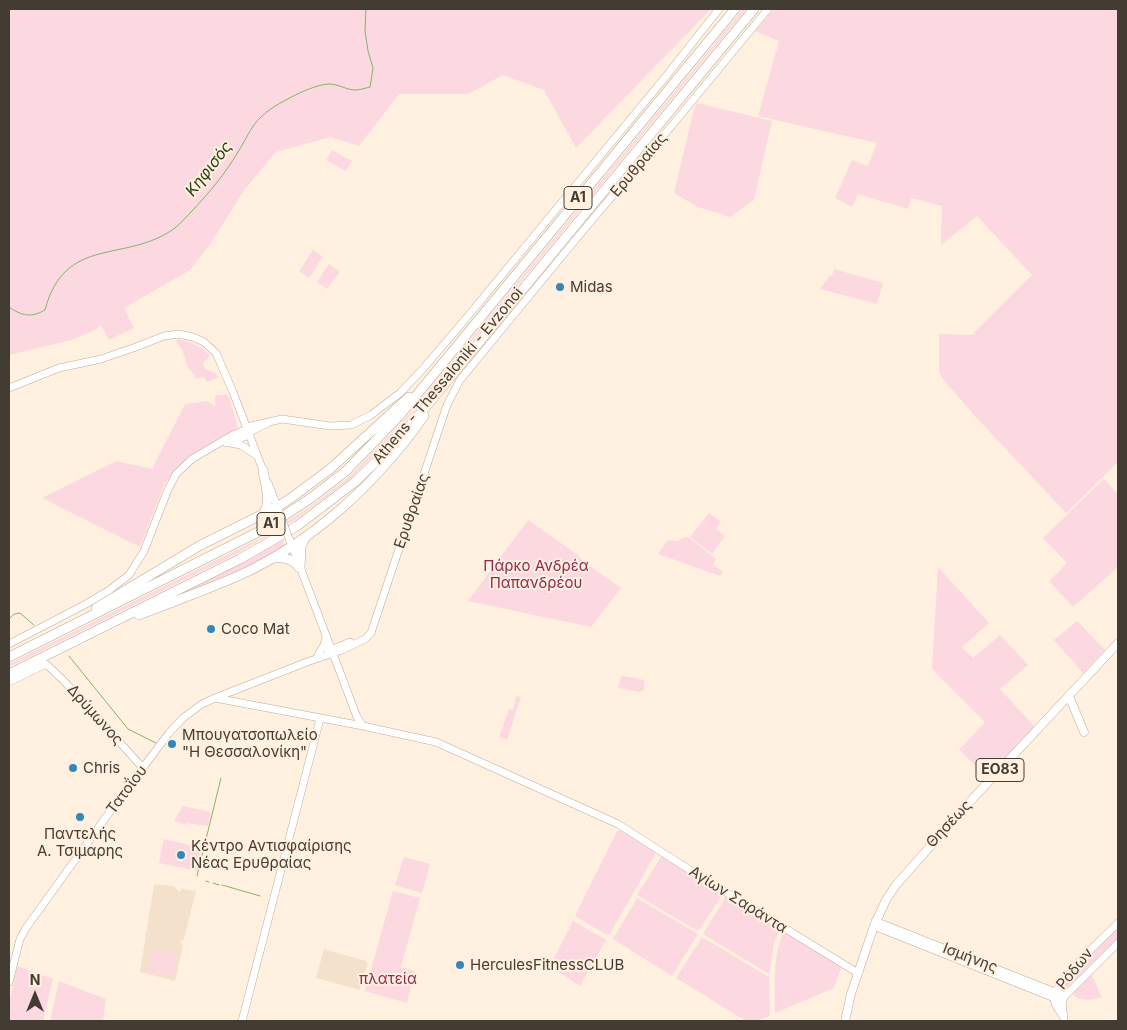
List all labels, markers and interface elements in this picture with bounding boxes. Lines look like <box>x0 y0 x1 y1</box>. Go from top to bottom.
street label: Ερυθραίας <box>607 129 671 201</box>
water label: Κηφισός <box>182 138 236 200</box>
road number: Α1 <box>564 187 592 210</box>
place label: Midas <box>570 278 613 296</box>
marker: Midas <box>554 281 566 293</box>
street label: Athens - Thessaloniki - Evzonoi <box>369 284 527 468</box>
street label: Ερυθραίας <box>391 471 433 551</box>
road number: Α1 <box>257 512 285 536</box>
park label: Πάρκο Ανδρέα Παπανδρέου <box>483 557 589 592</box>
place label: Coco Mat <box>221 620 290 638</box>
marker: Coco Mat <box>205 623 217 635</box>
street label: Δρύμωνος <box>63 681 127 749</box>
place label: Μπουγατσοπωλείο "Η Θεσσαλονίκη" <box>182 726 318 761</box>
marker: Μπουγατσοπωλείο "Η Θεσσαλονίκη" <box>166 738 178 750</box>
road number: ΕΟ83 <box>976 758 1024 782</box>
place label: Chris <box>83 759 120 777</box>
marker: Chris <box>67 762 79 774</box>
street label: Τατοΐου <box>103 762 151 818</box>
street label: Θησέως <box>923 797 975 851</box>
marker: Παντελής Α. Τσιμαρης <box>74 811 86 823</box>
place label: Παντελής Α. Τσιμαρης <box>37 825 123 860</box>
place label: Κέντρο Αντισφαίρισης Νέας Ερυθραίας <box>191 837 352 872</box>
marker: Κέντρο Αντισφαίρισης Νέας Ερυθραίας <box>175 849 187 861</box>
street label: Αγίων Σαράντα <box>686 863 790 937</box>
street label: Ισμήνης <box>940 939 1000 977</box>
street label: Ρόδων <box>1053 945 1097 993</box>
place label: HerculesFitnessCLUB <box>470 956 624 974</box>
marker: HerculesFitnessCLUB <box>454 959 466 971</box>
north arrow <box>10 970 60 1020</box>
park label: πλατεία <box>359 970 417 988</box>
text: N <box>30 971 40 988</box>

